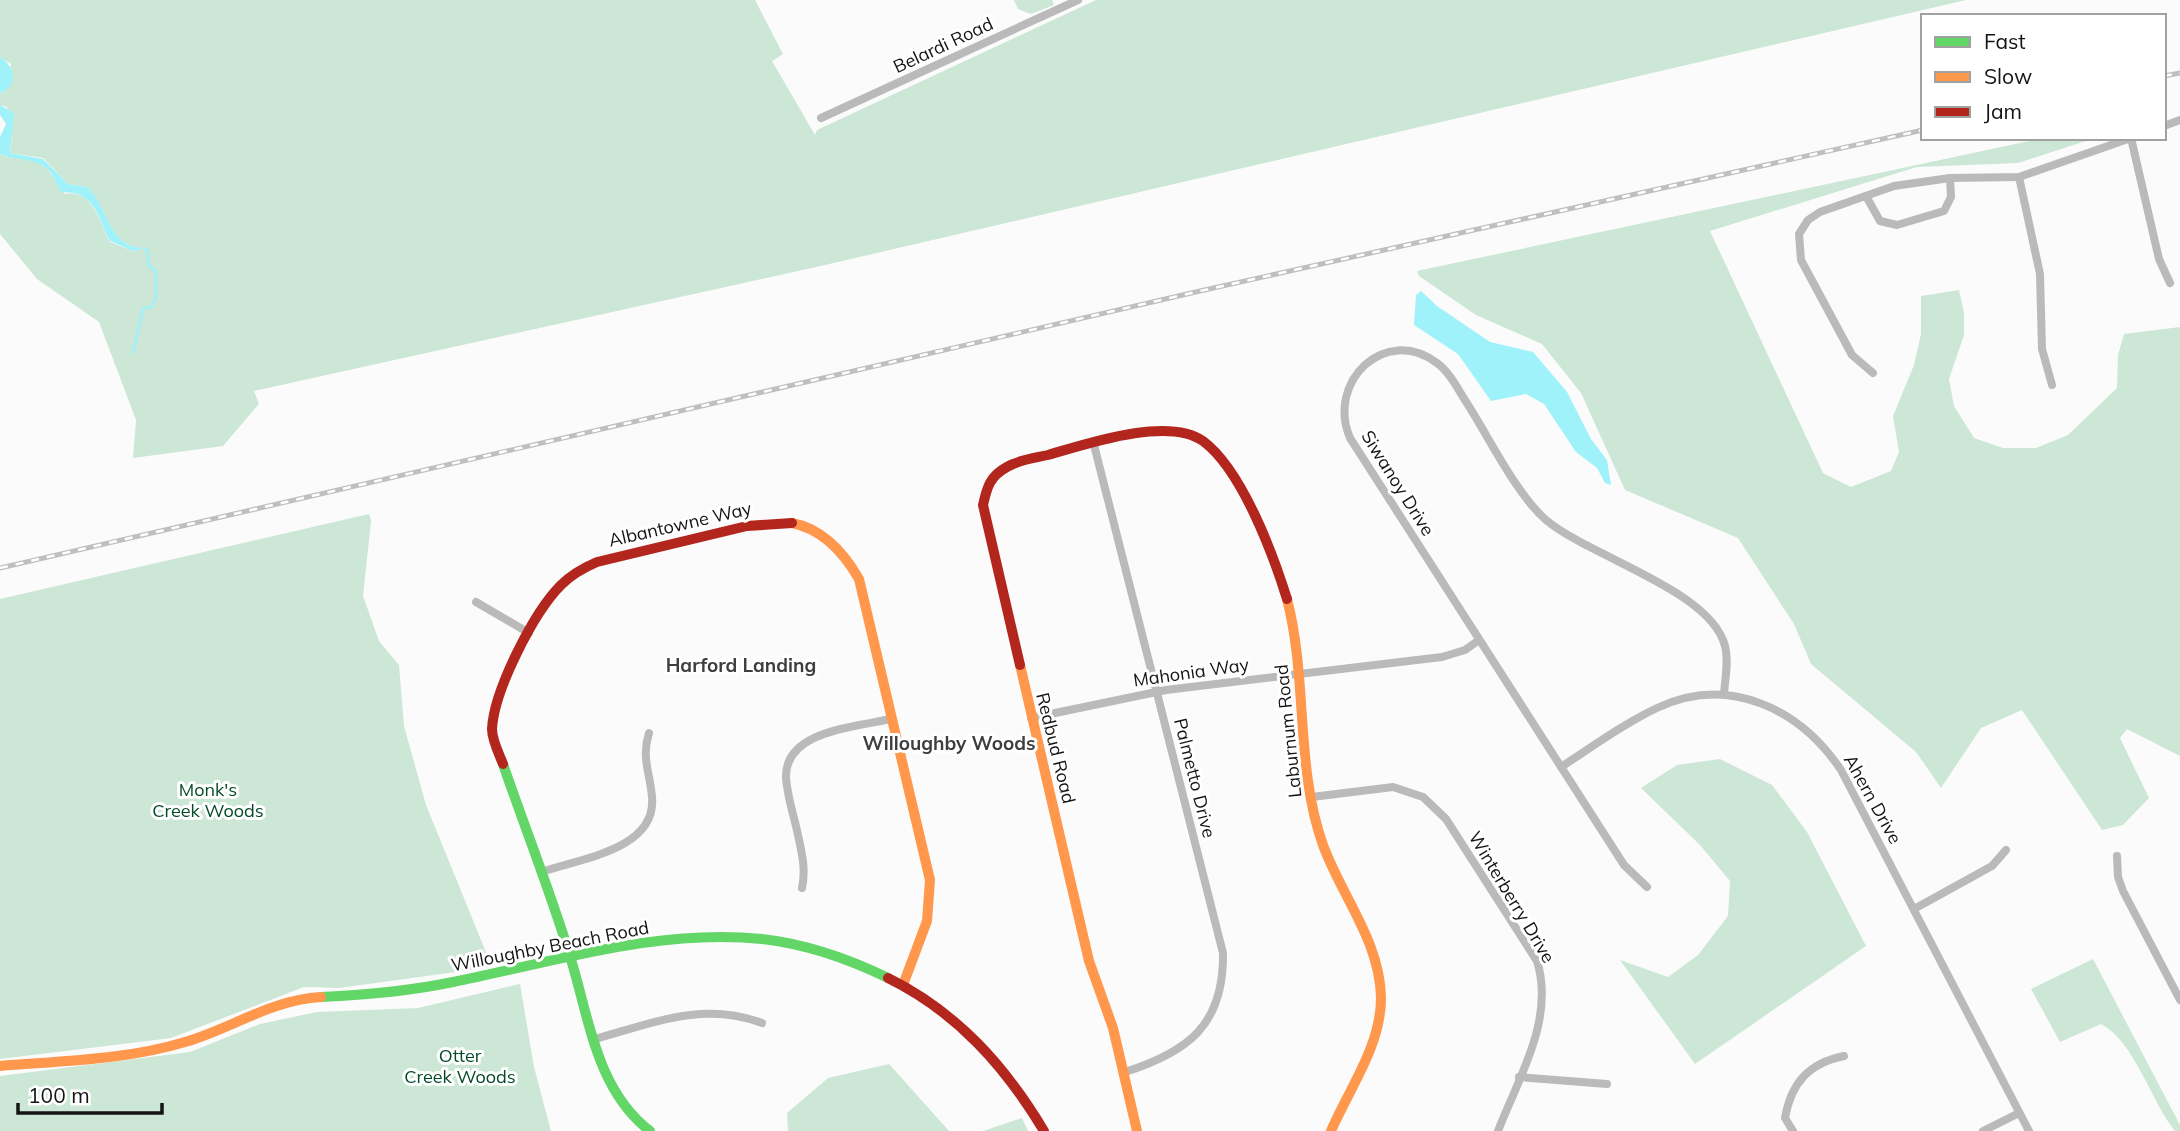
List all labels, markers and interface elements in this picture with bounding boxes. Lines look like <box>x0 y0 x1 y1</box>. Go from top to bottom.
street label: Belardi Road <box>889 12 997 78</box>
legend <box>1921 14 2166 140</box>
text: Fast <box>1984 28 2026 54</box>
text: Slow <box>1984 63 2032 89</box>
text: Jam <box>1984 98 2022 124</box>
street label: Siwanoy Drive <box>1356 426 1440 540</box>
street label: Albantowne Way <box>606 496 754 552</box>
street label: Mahonia Way <box>1132 652 1251 692</box>
district label: Harford Landing <box>666 653 816 677</box>
street label: Laburnum Road <box>1270 663 1306 799</box>
street label: Redbud Road <box>1031 690 1081 806</box>
street label: Palmetto Drive <box>1169 716 1221 840</box>
district label: Willoughby Woods <box>862 731 1036 755</box>
street label: Ahern Drive <box>1839 750 1907 848</box>
park label: Monk's Creek Woods <box>152 778 264 822</box>
street label: Winterberry Drive <box>1464 827 1560 967</box>
street label: Willoughby Beach Road <box>449 916 651 976</box>
park label: Otter Creek Woods <box>404 1044 516 1088</box>
scale bar <box>18 1072 161 1116</box>
text: 100 m <box>28 1082 90 1108</box>

